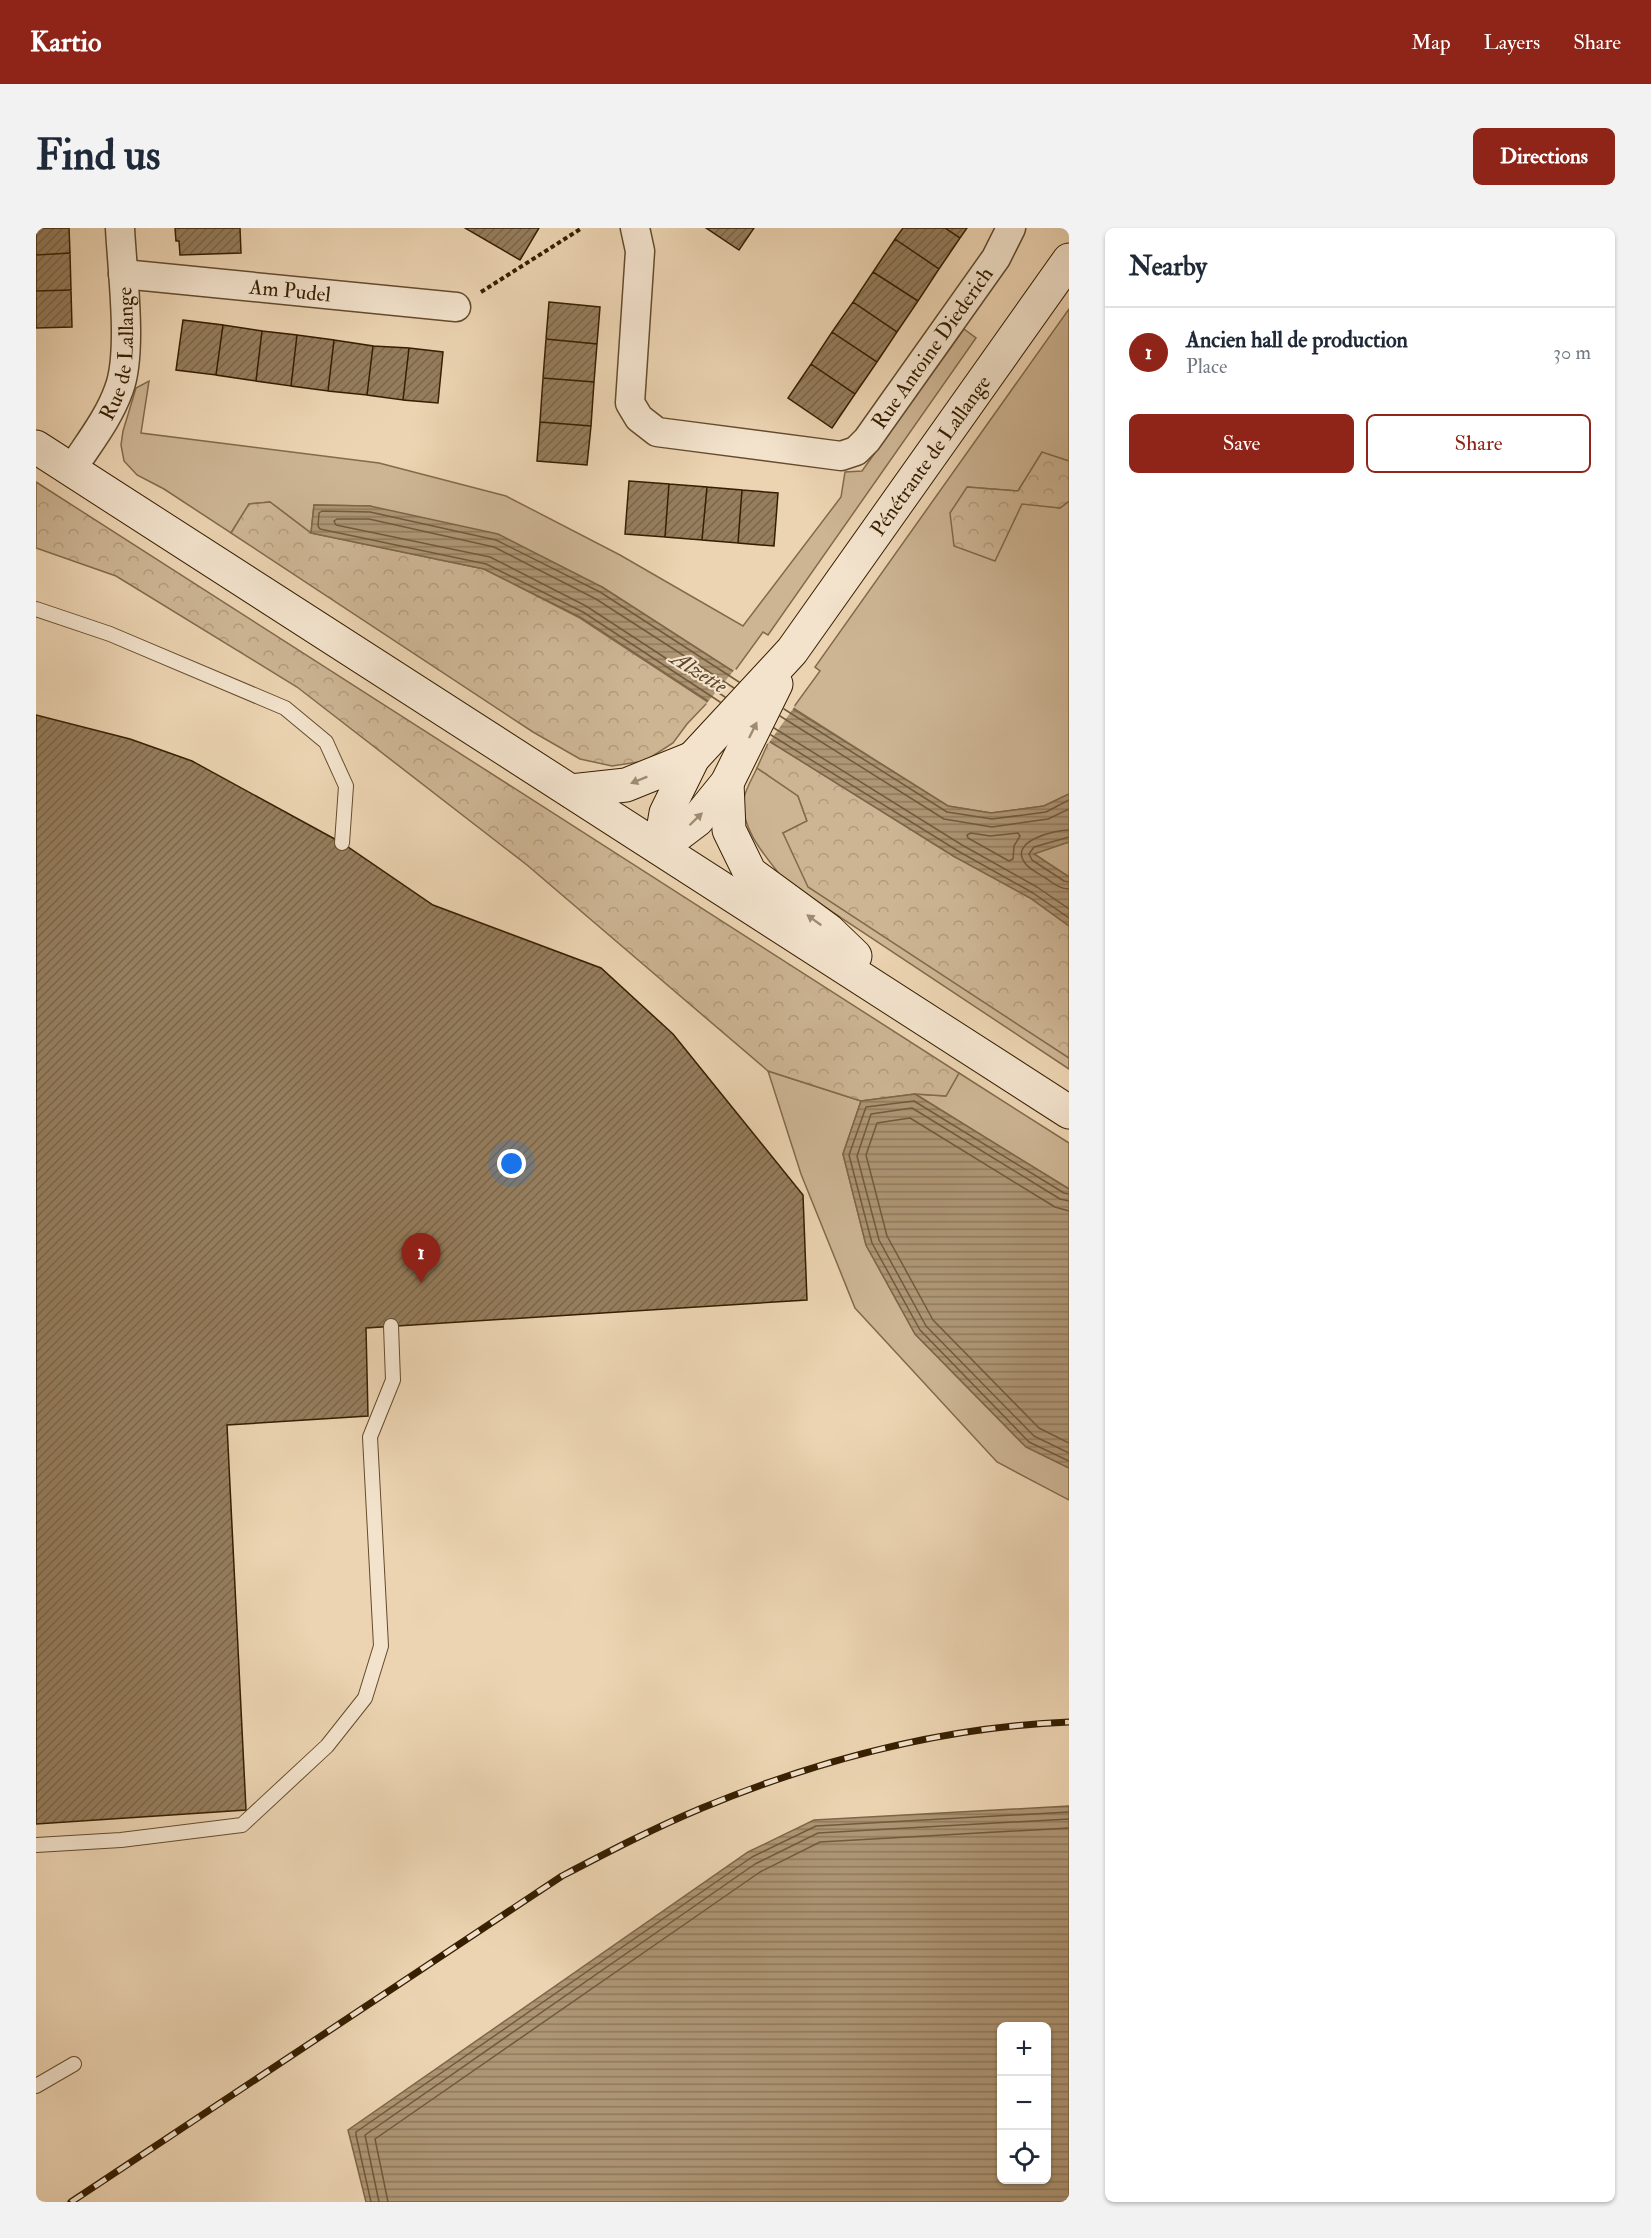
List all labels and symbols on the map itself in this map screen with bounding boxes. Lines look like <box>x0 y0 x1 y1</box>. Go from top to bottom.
street label: Rue Antoine Diederich <box>866 261 999 434</box>
street label: Am Pudel <box>247 273 333 308</box>
street label: Rue de Lallange <box>93 286 140 425</box>
street label: Pénétrante de Lallange <box>864 370 997 541</box>
water label: Alzette <box>664 643 733 700</box>
one-way arrow <box>748 722 758 739</box>
one-way arrow <box>629 775 647 785</box>
one-way arrow <box>689 812 703 826</box>
one-way arrow <box>807 914 823 926</box>
your location <box>497 1149 526 1178</box>
pin: 1 <box>402 1234 440 1283</box>

